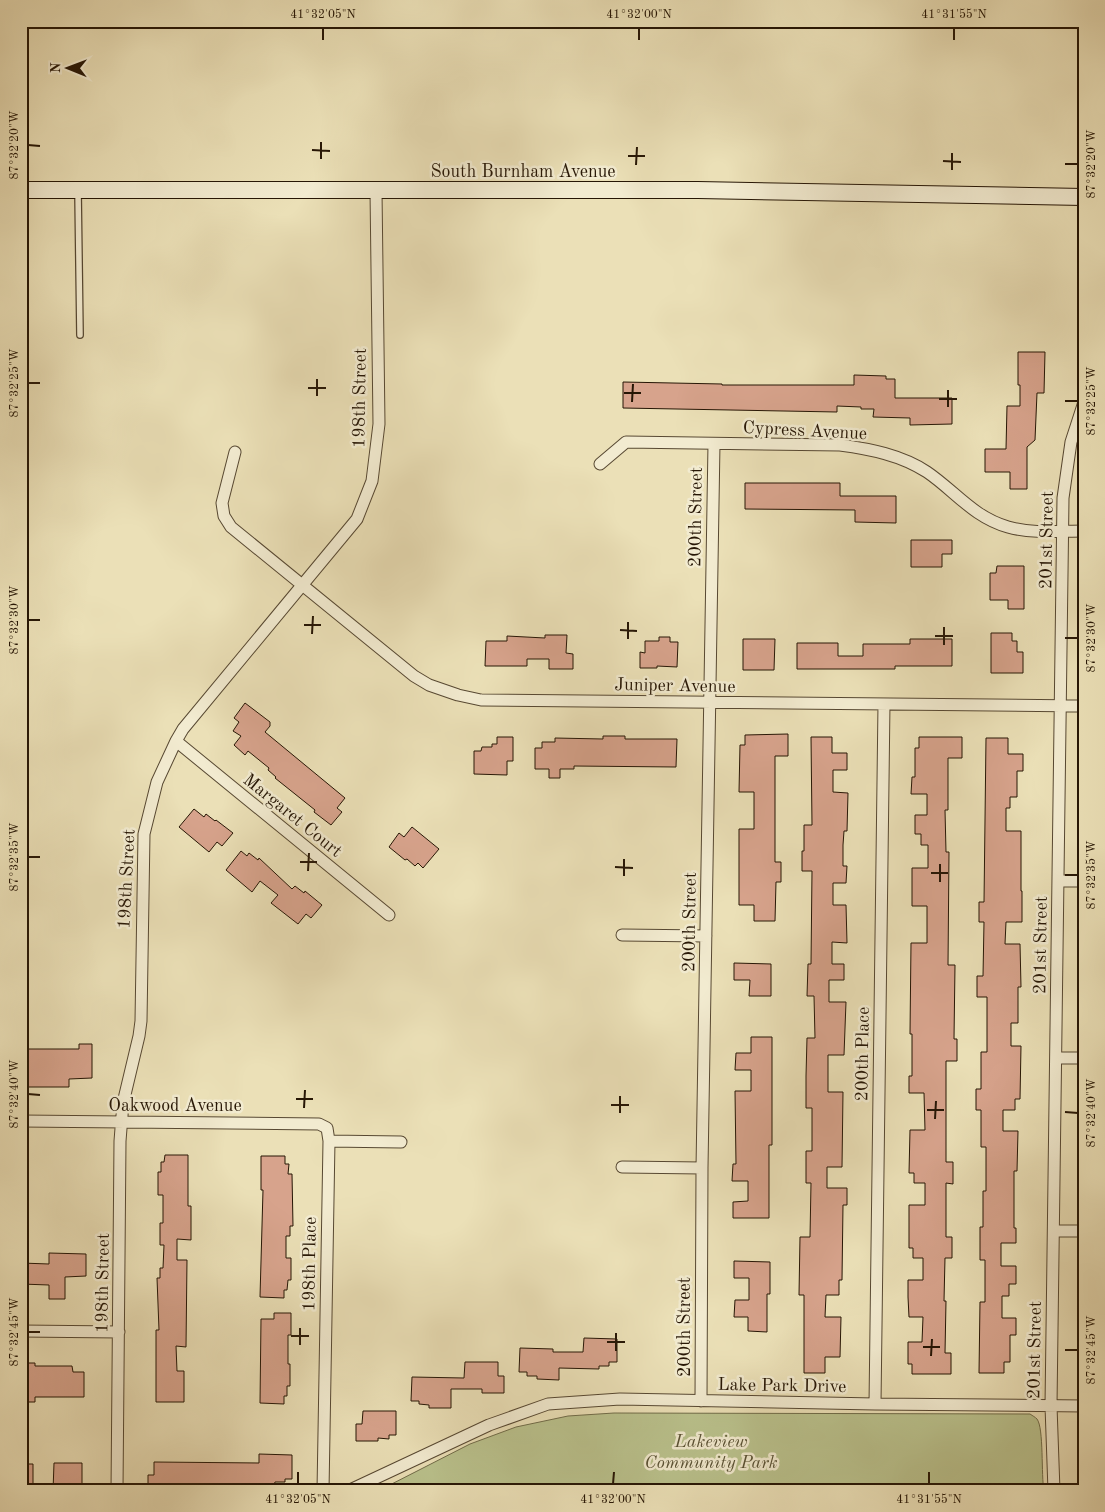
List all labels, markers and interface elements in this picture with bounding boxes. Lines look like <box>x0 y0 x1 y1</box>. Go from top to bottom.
text: 41°32'05"N <box>290 8 356 21</box>
text: 41°31'55"N <box>921 8 987 21</box>
text: 41°32'00"N <box>606 9 672 21</box>
north arrow <box>42 42 92 92</box>
text: N <box>49 62 63 73</box>
text: 87°32'20"W <box>9 110 21 180</box>
text: 87°32'20"W <box>1086 129 1098 199</box>
street label: South Burnham Avenue <box>430 163 616 181</box>
text: 87°32'25"W <box>8 348 21 418</box>
street label: 198th Street <box>350 348 370 448</box>
text: 87°32'25"W <box>1085 366 1098 436</box>
street label: Cypress Avenue <box>742 419 868 443</box>
street label: 200th Street <box>686 467 706 567</box>
street label: 201st Street <box>1037 491 1057 589</box>
text: 87°32'30"W <box>9 585 21 655</box>
text: 87°32'30"W <box>1086 603 1098 673</box>
street label: Juniper Avenue <box>614 676 736 696</box>
street label: Margaret Court <box>240 771 345 861</box>
text: 87°32'35"W <box>8 822 21 892</box>
street label: 198th Street <box>115 829 139 930</box>
text: 87°32'35"W <box>1085 840 1098 910</box>
street label: 200th Street <box>680 872 700 972</box>
street label: 201st Street <box>1031 896 1051 994</box>
street label: 200th Place <box>853 1007 873 1101</box>
text: 87°32'40"W <box>9 1059 21 1129</box>
text: 87°32'40"W <box>1086 1078 1098 1148</box>
street label: Oakwood Avenue <box>108 1097 242 1115</box>
street label: 198th Place <box>300 1217 320 1311</box>
street label: 198th Street <box>93 1233 113 1333</box>
street label: 200th Street <box>676 1277 694 1377</box>
text: 87°32'45"W <box>8 1297 21 1367</box>
street label: 201st Street <box>1025 1301 1045 1399</box>
text: 87°32'45"W <box>1085 1315 1098 1385</box>
street label: Lake Park Drive <box>717 1376 847 1396</box>
park label: Lakeview Community Park <box>644 1433 778 1472</box>
text: 41°32'05"N <box>265 1493 331 1506</box>
text: 41°31'55"N <box>896 1493 962 1506</box>
text: 41°32'00"N <box>580 1494 646 1506</box>

